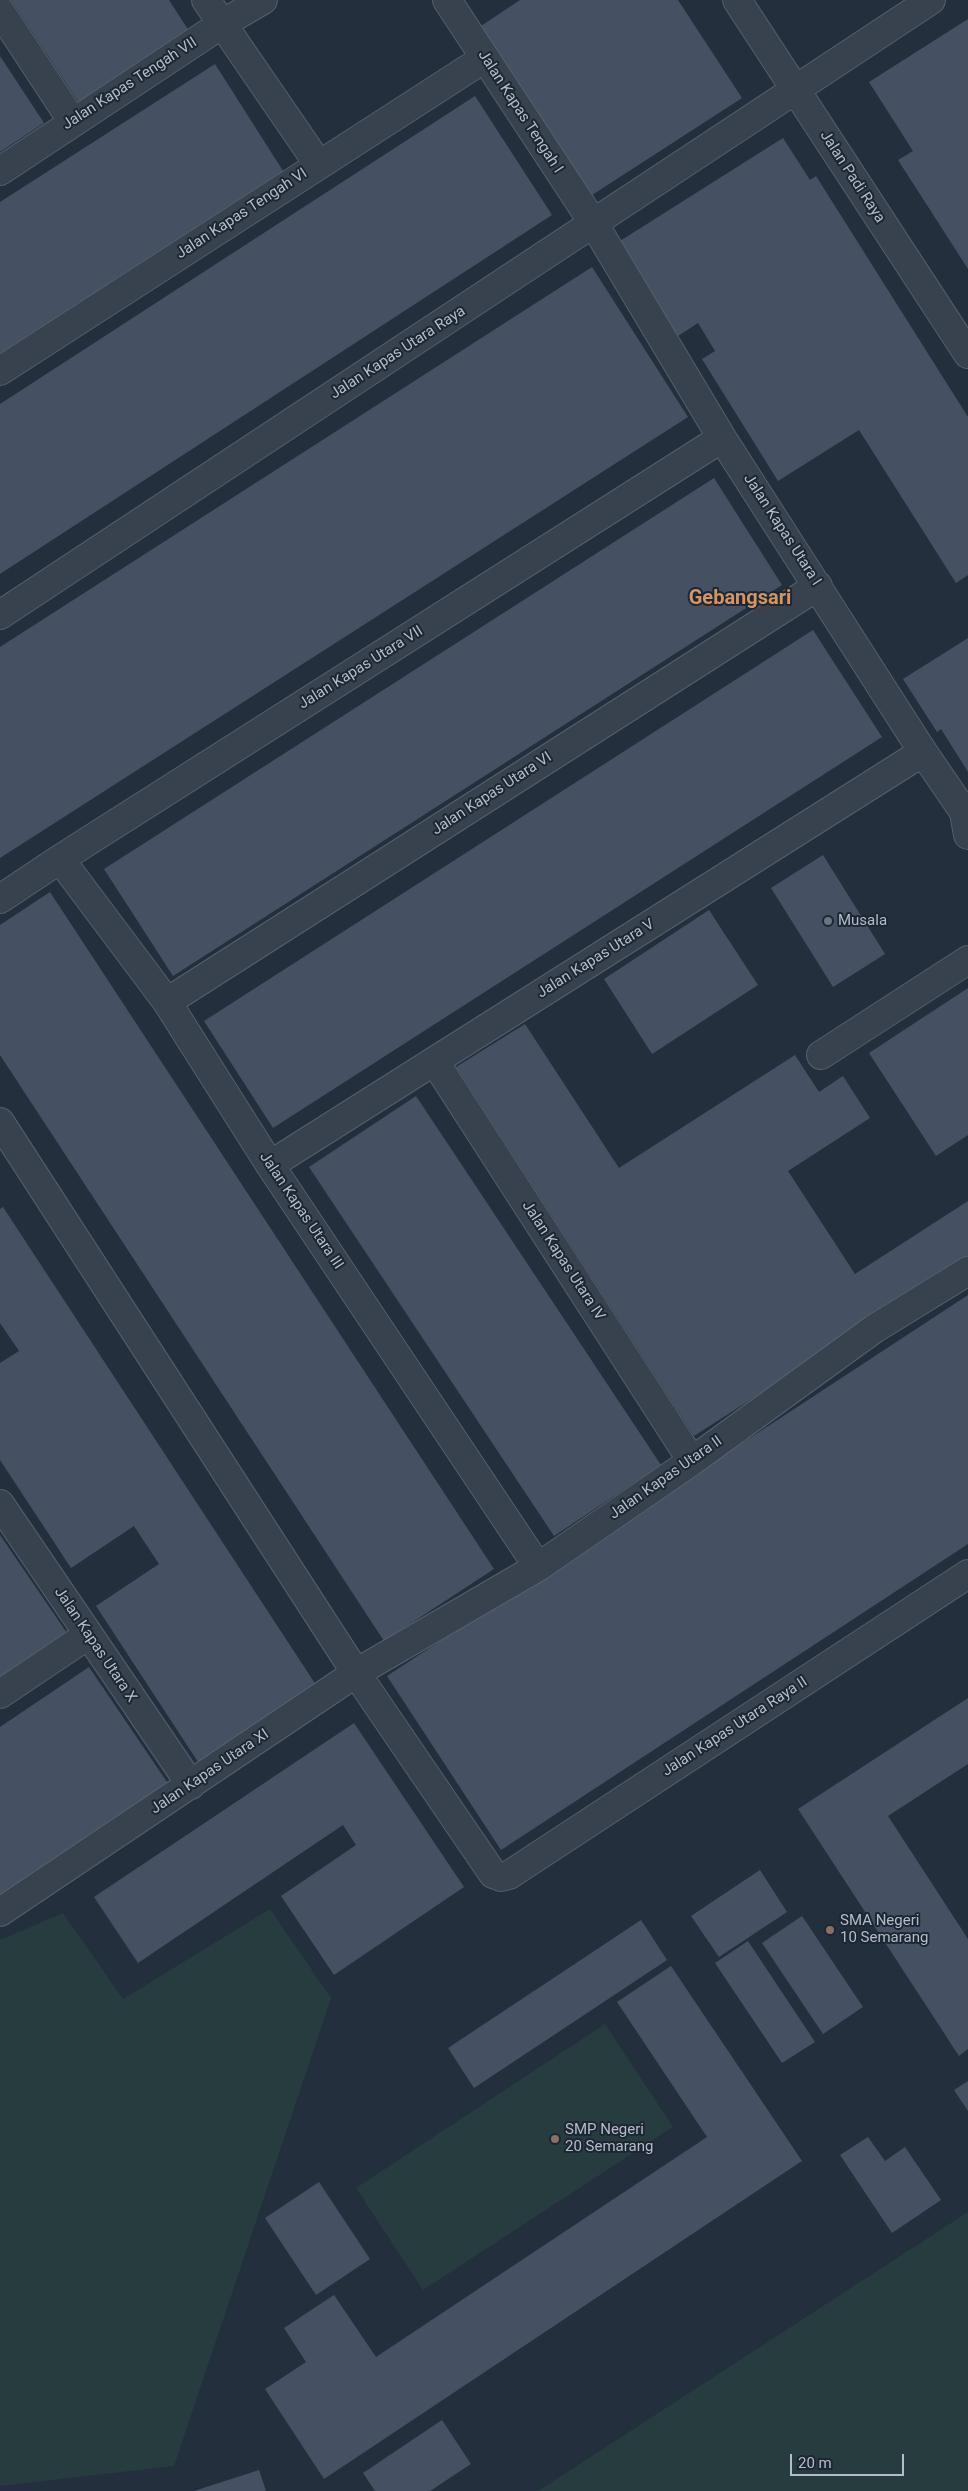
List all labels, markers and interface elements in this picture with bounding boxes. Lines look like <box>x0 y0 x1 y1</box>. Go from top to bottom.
street label: Jalan Kapas Tengah VII <box>59 34 201 134</box>
street label: Jalan Kapas Tengah I <box>474 47 566 177</box>
street label: Jalan Padi Raya <box>816 128 888 226</box>
street label: Jalan Kapas Tengah VI <box>173 165 311 263</box>
street label: Jalan Kapas Utara Raya <box>327 302 469 404</box>
street label: Jalan Kapas Utara I <box>739 471 825 589</box>
district label: Gebangsari <box>689 587 791 611</box>
street label: Jalan Kapas Utara VII <box>296 622 426 714</box>
street label: Jalan Kapas Utara VI <box>429 749 555 839</box>
place label: Musala <box>838 912 887 930</box>
marker: Musala <box>822 915 834 927</box>
street label: Jalan Kapas Utara V <box>534 916 658 1002</box>
street label: Jalan Kapas Utara III <box>255 1149 347 1273</box>
street label: Jalan Kapas Utara IV <box>518 1198 608 1324</box>
street label: Jalan Kapas Utara II <box>606 1432 726 1524</box>
street label: Jalan Kapas Utara X <box>50 1584 140 1706</box>
street label: Jalan Kapas Utara Raya II <box>659 1673 811 1781</box>
street label: Jalan Kapas Utara XI <box>147 1726 273 1818</box>
place label: SMA Negeri 10 Semarang <box>840 1912 928 1947</box>
marker: SMA Negeri 10 Semarang <box>824 1924 836 1936</box>
place label: SMP Negeri 20 Semarang <box>565 2121 653 2156</box>
marker: SMP Negeri 20 Semarang <box>549 2133 561 2145</box>
scale bar <box>793 2444 907 2476</box>
text: 20 m <box>798 2454 832 2472</box>

